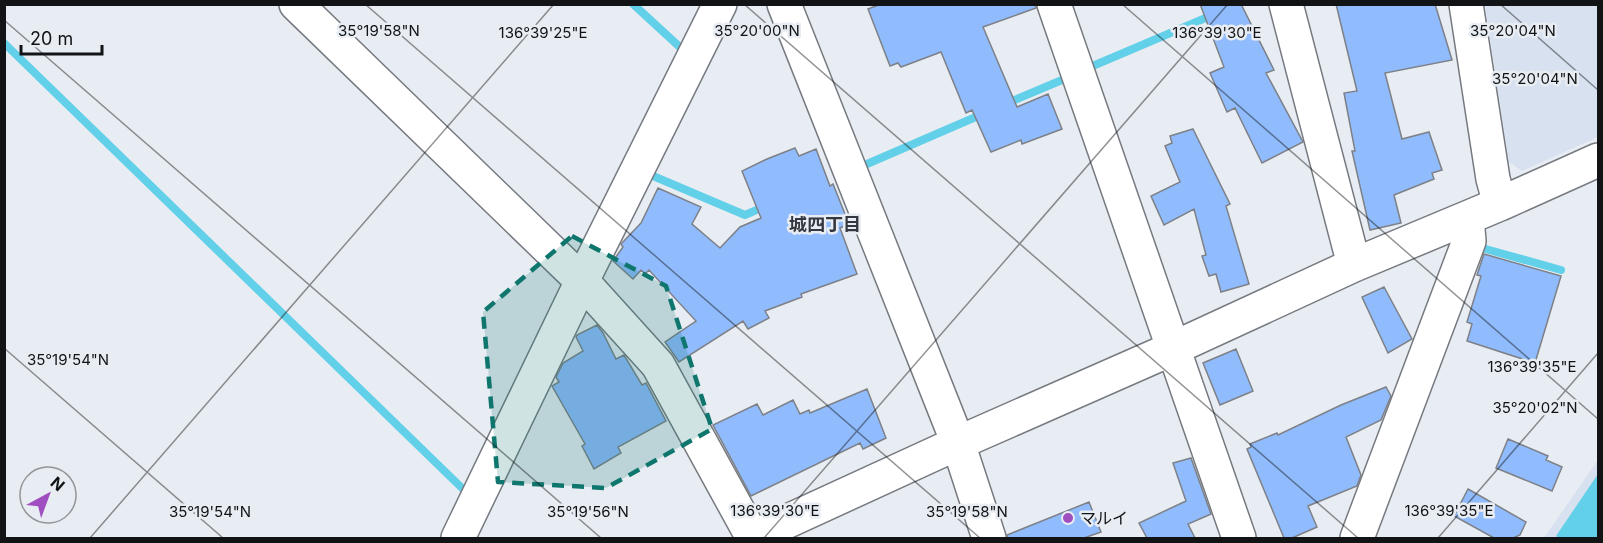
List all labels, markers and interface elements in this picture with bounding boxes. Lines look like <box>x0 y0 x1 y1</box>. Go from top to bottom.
scale bar <box>21 18 102 56</box>
text: 35°19'58"N <box>338 21 420 40</box>
text: 35°20'00"N <box>714 21 800 40</box>
text: 35°20'04"N <box>1470 21 1556 40</box>
text: 136°39'25"E <box>499 23 587 42</box>
text: 136°39'30"E <box>1172 23 1262 42</box>
text: 20 m <box>30 28 73 49</box>
text: 35°20'04"N <box>1492 69 1578 88</box>
district label: 城四丁目 <box>789 214 861 235</box>
text: 35°19'54"N <box>27 350 109 369</box>
text: 136°39'35"E <box>1488 357 1576 376</box>
text: 35°20'02"N <box>1492 398 1578 417</box>
north arrow <box>18 465 78 525</box>
text: N <box>47 472 69 495</box>
text: 136°39'30"E <box>730 501 820 520</box>
text: 136°39'35"E <box>1405 501 1493 520</box>
text: 35°19'54"N <box>169 502 251 521</box>
text: 35°19'56"N <box>547 502 629 521</box>
text: 35°19'58"N <box>926 502 1008 521</box>
place label: マルイ <box>1080 508 1128 528</box>
marker: マルイ <box>1061 511 1075 525</box>

